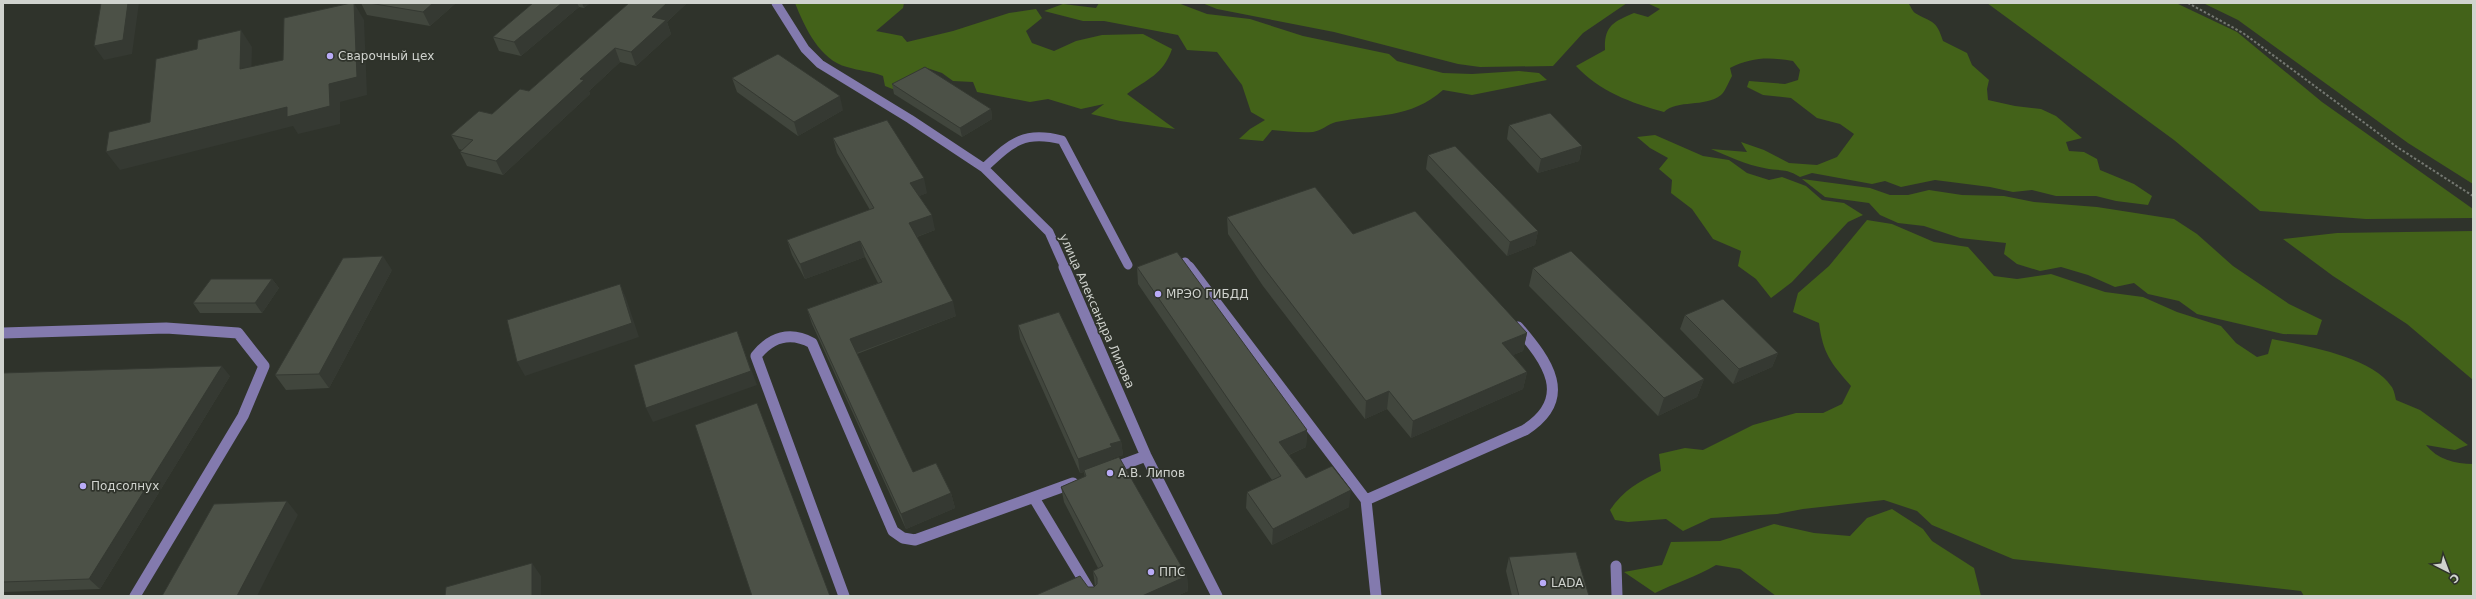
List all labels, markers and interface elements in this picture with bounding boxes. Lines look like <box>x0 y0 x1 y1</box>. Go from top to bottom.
place label: Сварочный цех <box>338 49 434 63</box>
marker: Сварочный цех <box>325 51 335 61</box>
street label: улица Александра Липова <box>1056 232 1138 390</box>
place label: МРЭО ГИБДД <box>1166 287 1249 301</box>
marker: МРЭО ГИБДД <box>1153 289 1163 299</box>
place label: А.В. Липов <box>1118 466 1185 480</box>
marker: А.В. Липов <box>1105 468 1115 478</box>
place label: Подсолнух <box>91 479 159 493</box>
marker: Подсолнух <box>78 481 88 491</box>
north arrow <box>2428 551 2468 591</box>
place label: ППС <box>1159 565 1185 579</box>
marker: ППС <box>1146 567 1156 577</box>
text: С <box>2447 571 2462 586</box>
place label: LADA <box>1551 576 1584 590</box>
marker: LADA <box>1538 578 1548 588</box>

